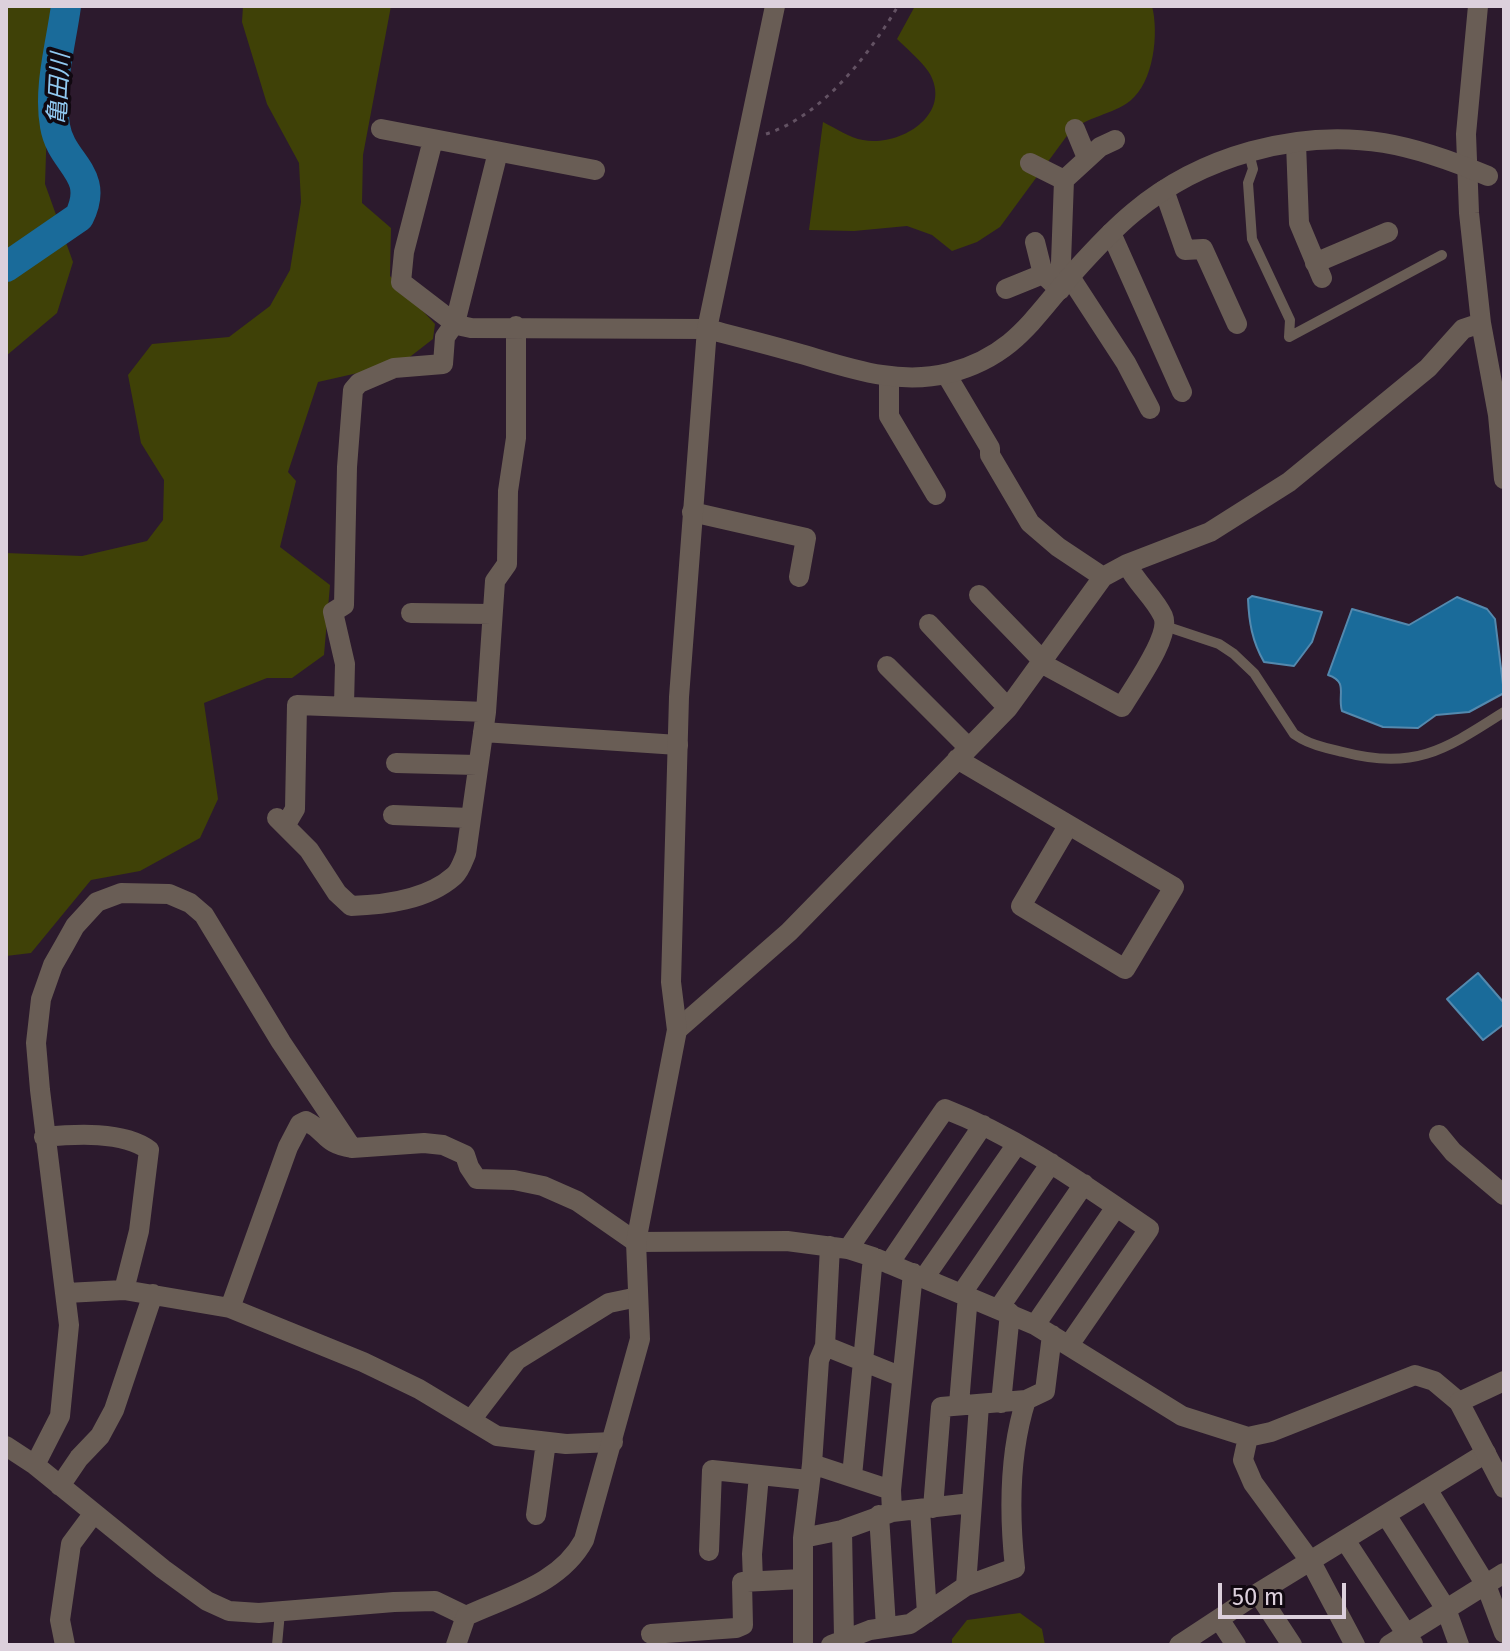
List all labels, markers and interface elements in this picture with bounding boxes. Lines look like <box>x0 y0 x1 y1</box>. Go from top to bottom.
water label: 亀田川 <box>44 52 76 126</box>
scale bar <box>1222 1567 1350 1617</box>
text: 50 m <box>1232 1583 1284 1611</box>

